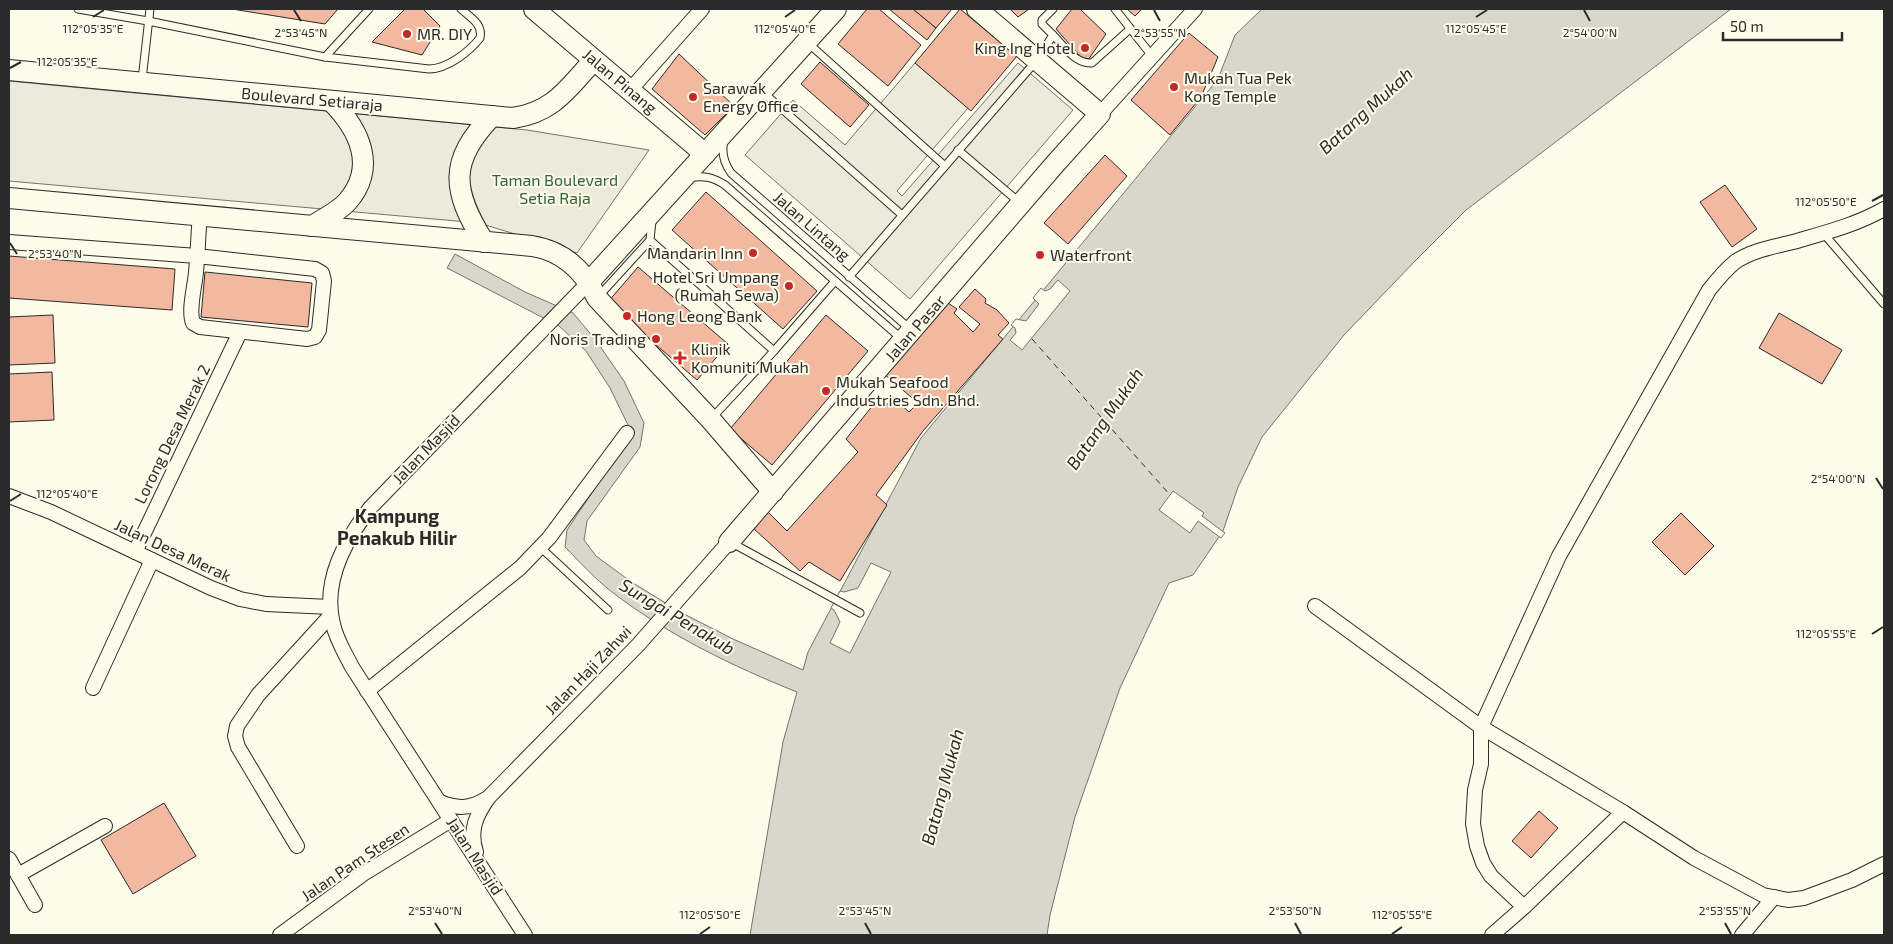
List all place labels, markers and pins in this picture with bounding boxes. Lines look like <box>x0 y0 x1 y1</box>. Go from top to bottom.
place label: MR. DIY <box>417 24 472 43</box>
marker: MR. DIY <box>401 28 413 40</box>
place label: King Ing Hotel <box>975 38 1075 57</box>
marker: King Ing Hotel <box>1079 42 1091 54</box>
place label: Mukah Tua Pek Kong Temple <box>1184 68 1292 105</box>
place label: Sarawak Energy Office <box>703 78 799 115</box>
marker: Mukah Tua Pek Kong Temple <box>1168 81 1180 93</box>
marker: Sarawak Energy Office <box>687 91 699 103</box>
place label: Mandarin Inn <box>647 243 743 262</box>
place label: Waterfront <box>1050 245 1132 264</box>
marker: Mandarin Inn <box>747 247 759 259</box>
marker: Waterfront <box>1034 249 1046 261</box>
place label: Hotel Sri Umpang (Rumah Sewa) <box>653 267 779 304</box>
marker: Hotel Sri Umpang (Rumah Sewa) <box>783 280 795 292</box>
place label: Hong Leong Bank <box>637 306 762 325</box>
marker: Hong Leong Bank <box>621 310 633 322</box>
place label: Noris Trading <box>550 329 646 348</box>
marker: Noris Trading <box>650 333 662 345</box>
place label: Klinik Komuniti Mukah <box>691 339 809 376</box>
marker: Klinik Komuniti Mukah <box>673 351 687 365</box>
place label: Mukah Seafood Industries Sdn. Bhd. <box>836 372 979 409</box>
marker: Mukah Seafood Industries Sdn. Bhd. <box>820 385 832 397</box>

